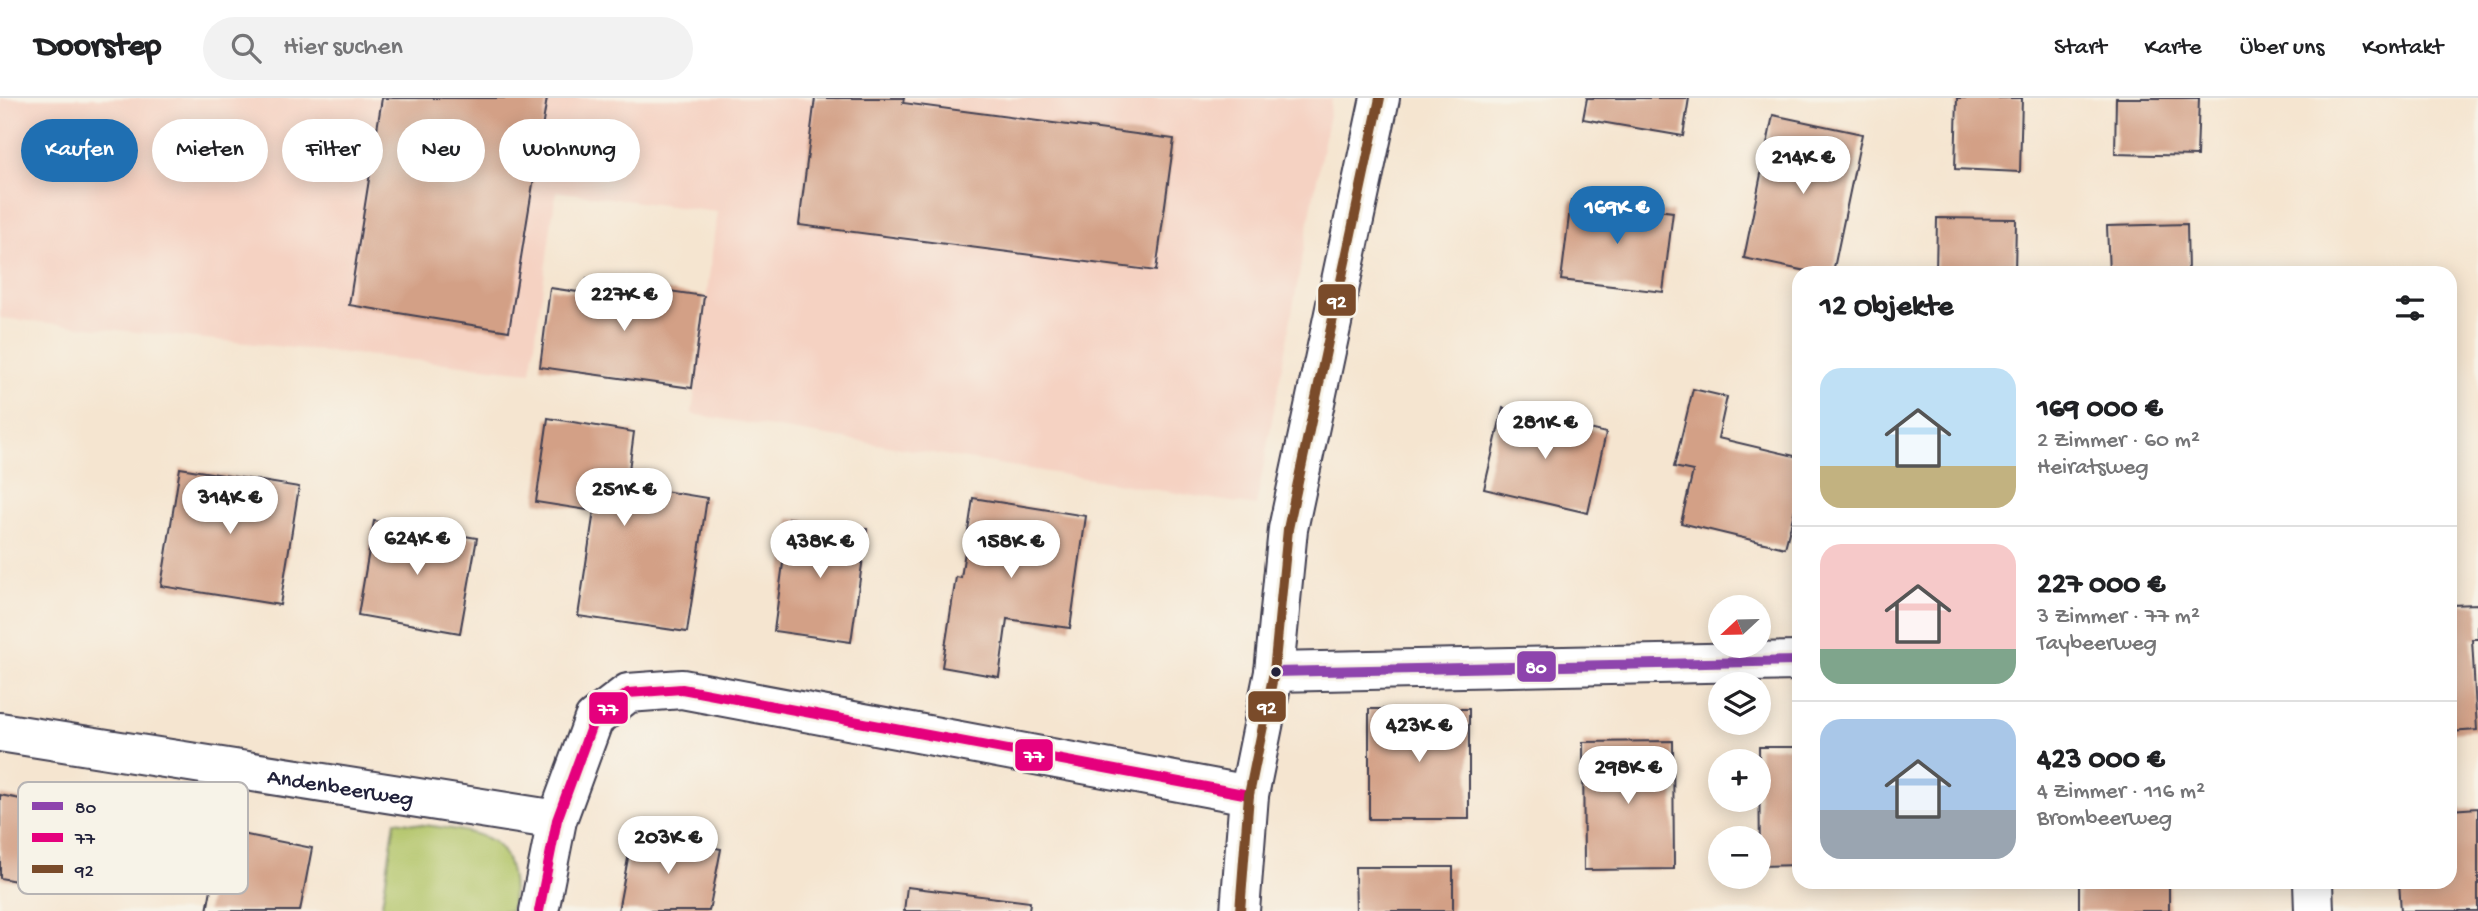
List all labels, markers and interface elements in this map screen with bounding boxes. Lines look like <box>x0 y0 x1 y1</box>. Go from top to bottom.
search box <box>203 17 693 80</box>
text: Doorstep <box>35 29 161 67</box>
icon: search <box>227 29 265 67</box>
text: Hier suchen <box>283 33 403 64</box>
text: Start <box>2054 34 2106 63</box>
text: Karte <box>2144 34 2202 63</box>
text: Über uns <box>2240 34 2324 63</box>
text: Kontakt <box>2362 34 2443 63</box>
chip: Kaufen <box>21 119 138 182</box>
chip: Mieten <box>152 119 268 182</box>
chip: Filter <box>282 119 383 182</box>
chip: Neu <box>397 119 485 182</box>
chip: Wohnung <box>499 119 640 182</box>
pin: 214K € <box>1746 136 1860 196</box>
text: 214K € <box>1771 145 1835 172</box>
pin: 169K € <box>1560 186 1674 246</box>
text: 169K € <box>1585 195 1649 222</box>
pin: 227K € <box>567 274 681 333</box>
text: 227K € <box>591 282 657 309</box>
line badge: 92 <box>1317 283 1357 317</box>
icon: filters <box>2391 289 2429 327</box>
text: 12 Objekte <box>1820 291 1953 326</box>
text: 92 <box>1327 292 1347 315</box>
text: 169 000 € <box>2037 393 2163 428</box>
icon: home <box>1876 396 1960 480</box>
pin: 281K € <box>1488 402 1602 461</box>
text: 281K € <box>1513 410 1577 437</box>
text: 2 Zimmer · 60 m² <box>2037 428 2200 455</box>
text: Heiratsweg <box>2037 455 2149 482</box>
pin: 251K € <box>567 468 681 528</box>
pin: 314K € <box>173 476 287 536</box>
text: 251K € <box>592 477 656 504</box>
text: 314K € <box>198 485 262 512</box>
pin: 624K € <box>360 518 474 577</box>
pin: 438K € <box>763 520 877 580</box>
pin: 158K € <box>954 520 1068 580</box>
text: 624K € <box>384 526 450 553</box>
text: 438K € <box>786 529 854 556</box>
text: 158K € <box>978 529 1044 556</box>
text: 227 000 € <box>2037 569 2165 604</box>
icon: home <box>1876 572 1960 656</box>
north arrow <box>1708 595 1771 658</box>
map controls <box>1708 595 1771 889</box>
text: 3 Zimmer · 77 m² <box>2037 604 2200 631</box>
text: Taybeerweg <box>2037 631 2157 658</box>
line badge: 80 <box>1516 650 1557 683</box>
text: 80 <box>1525 658 1547 681</box>
unlabelled marker <box>1269 665 1283 679</box>
button: layers <box>1708 672 1771 735</box>
line badge: 92 <box>1247 690 1287 723</box>
line badge: 77 <box>588 691 629 725</box>
text: 92 <box>1257 698 1277 721</box>
text: 77 <box>597 700 619 723</box>
pin: 423K € <box>1362 704 1476 764</box>
text: 423K € <box>1386 713 1452 740</box>
line badge: 77 <box>1014 738 1054 772</box>
text: 423 000 € <box>2037 744 2165 779</box>
pin: 298K € <box>1571 746 1685 806</box>
text: 77 <box>1023 747 1045 770</box>
icon: home <box>1876 747 1960 831</box>
button: + <box>1708 749 1771 812</box>
text: 298K € <box>1594 755 1662 782</box>
street label: Andenbeerweg <box>265 764 415 814</box>
text: 4 Zimmer · 116 m² <box>2037 779 2205 806</box>
legend <box>18 782 248 894</box>
text: 80 <box>75 798 96 821</box>
text: Brombeerweg <box>2037 806 2172 833</box>
pin: 203K € <box>611 816 725 876</box>
text: 203K € <box>634 825 702 852</box>
button: − <box>1708 826 1771 889</box>
text: 77 <box>74 829 96 852</box>
text: 92 <box>74 861 94 884</box>

